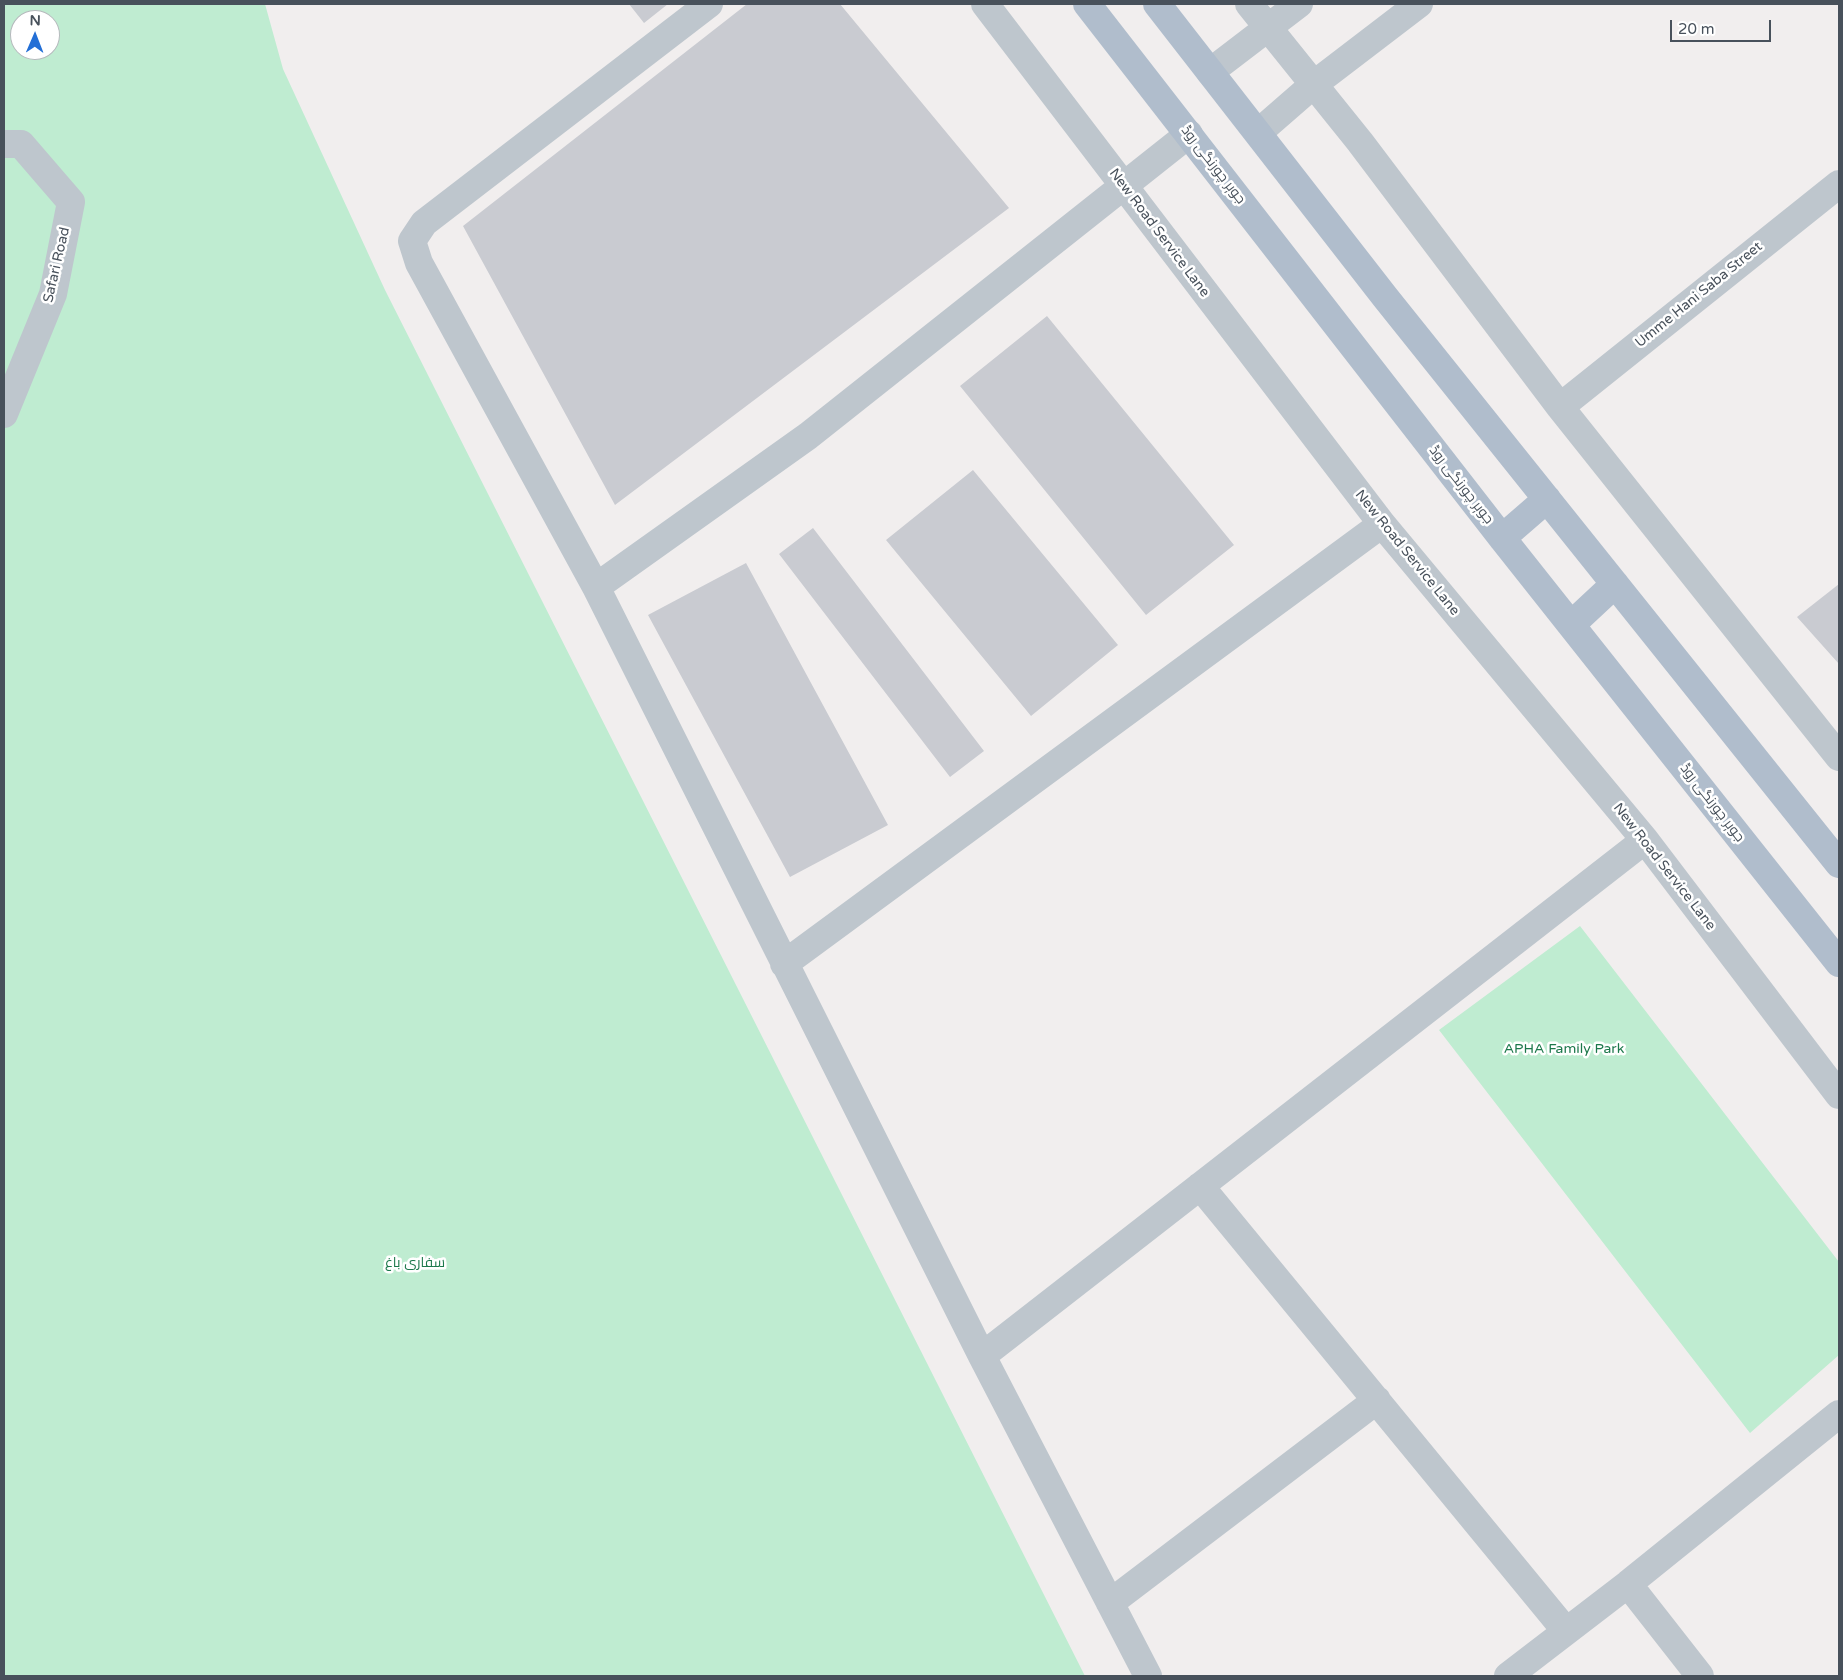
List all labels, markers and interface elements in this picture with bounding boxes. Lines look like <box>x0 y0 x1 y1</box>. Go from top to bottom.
north arrow <box>10 10 60 60</box>
scale bar <box>1673 10 1774 42</box>
text: N <box>29 12 41 29</box>
text: 20 m <box>1678 20 1715 38</box>
street label: جوہر چورنگی روڈ <box>1177 123 1249 207</box>
street label: New Road Service Lane <box>1105 165 1213 301</box>
street label: Safari Road <box>40 226 74 304</box>
street label: Umme Hani Saba Street <box>1632 239 1766 351</box>
street label: جوہر چورنگی روڈ <box>1425 443 1497 527</box>
street label: New Road Service Lane <box>1351 487 1463 619</box>
street label: جوہر چورنگی روڈ <box>1676 761 1748 845</box>
street label: New Road Service Lane <box>1609 800 1719 934</box>
park label: APHA Family Park <box>1504 1041 1624 1057</box>
park label: سفاری باغ <box>385 1255 445 1271</box>

